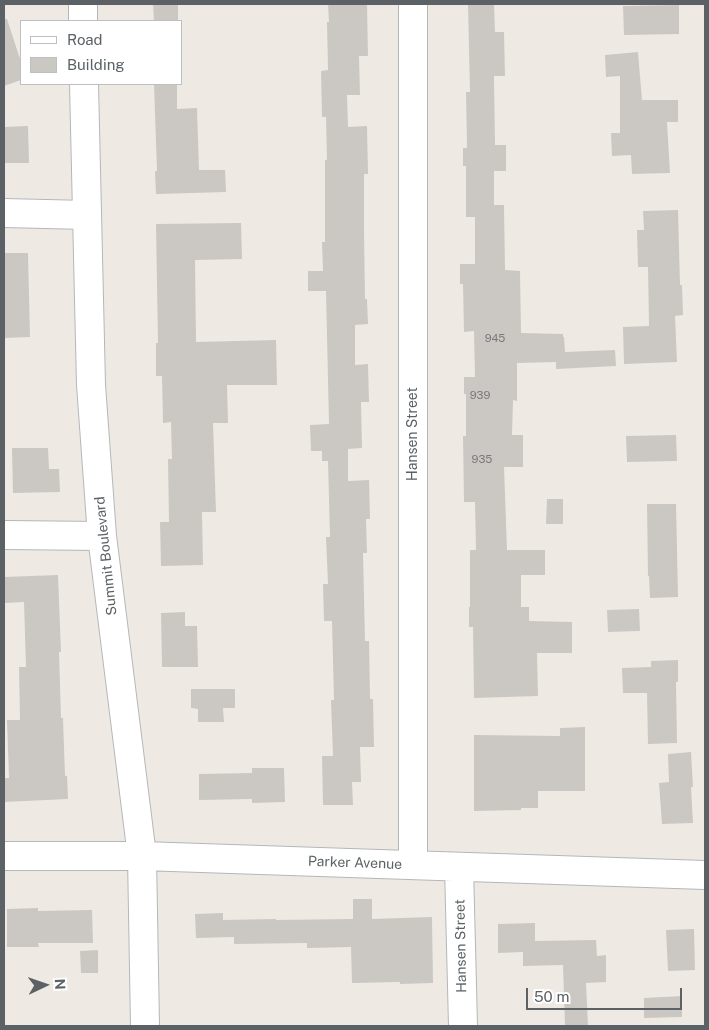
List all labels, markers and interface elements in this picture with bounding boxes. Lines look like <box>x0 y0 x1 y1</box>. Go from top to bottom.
legend <box>20 20 182 85</box>
text: Road <box>67 31 103 48</box>
text: Building <box>67 56 125 73</box>
house number: 945 <box>485 332 505 346</box>
street label: Hansen Street <box>405 387 421 481</box>
house number: 939 <box>470 389 490 403</box>
house number: 935 <box>472 453 492 467</box>
street label: Summit Boulevard <box>91 496 121 616</box>
street label: Parker Avenue <box>308 853 402 873</box>
street label: Hansen Street <box>452 899 470 993</box>
north arrow <box>20 960 70 1010</box>
text: N <box>52 978 68 990</box>
scale bar <box>529 978 685 1010</box>
text: 50 m <box>534 988 569 1005</box>

